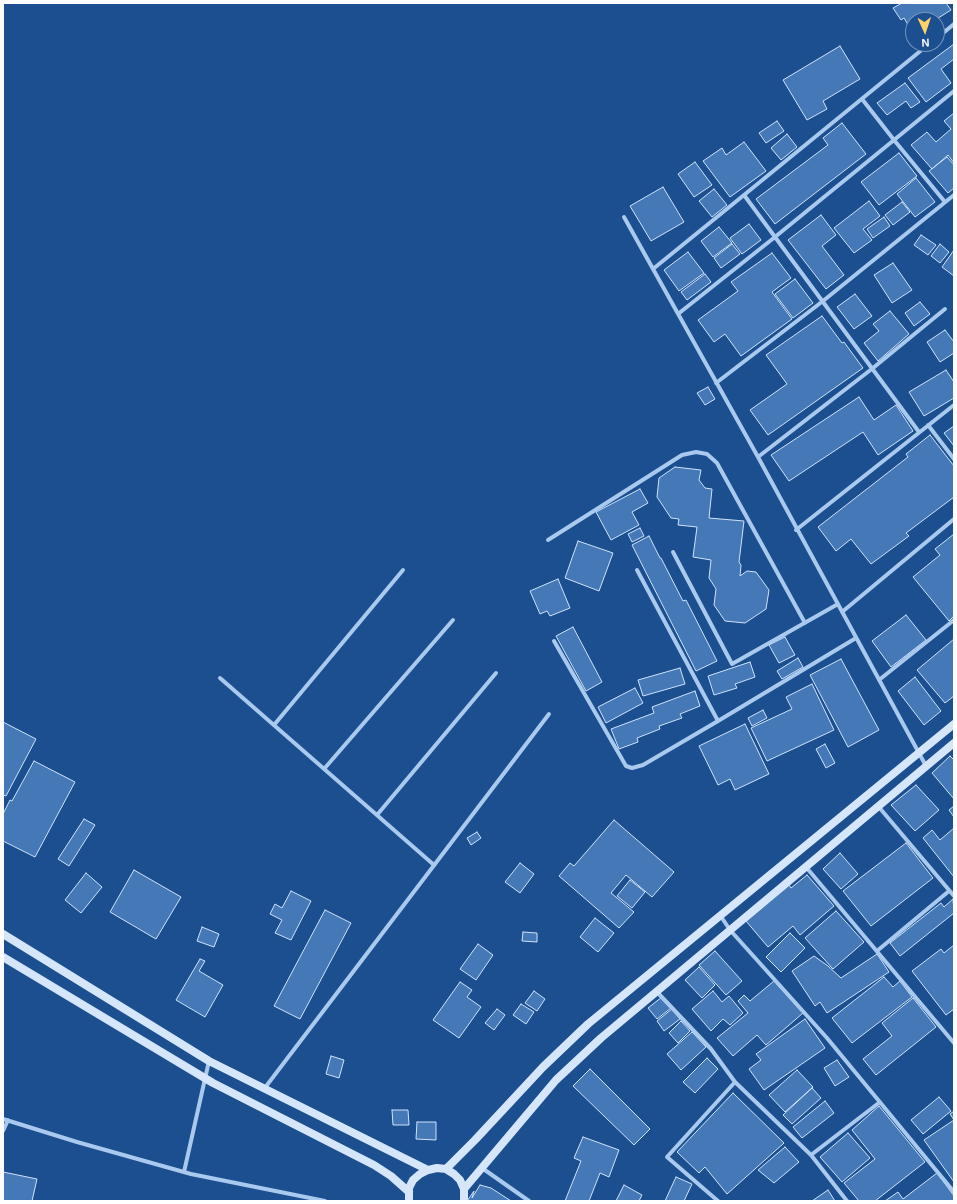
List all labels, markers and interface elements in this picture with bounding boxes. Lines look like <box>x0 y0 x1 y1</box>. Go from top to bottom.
north arrow <box>905 12 945 52</box>
text: N <box>921 37 930 49</box>

